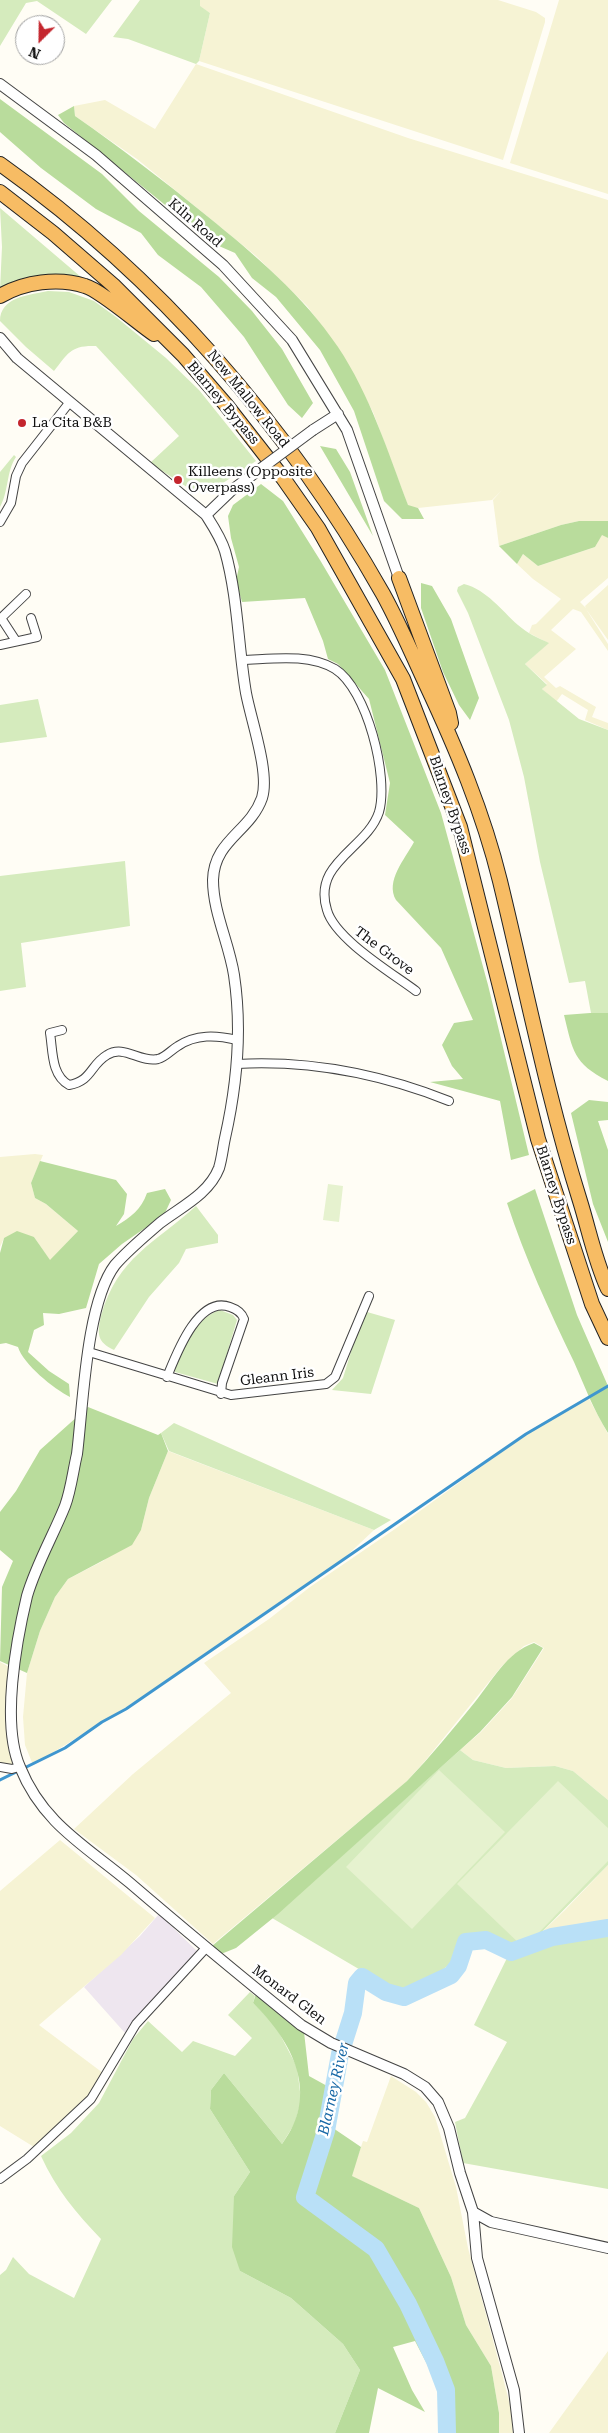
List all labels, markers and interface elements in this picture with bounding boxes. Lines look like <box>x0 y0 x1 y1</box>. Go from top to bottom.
north arrow <box>15 15 65 65</box>
text: N <box>26 43 43 62</box>
street label: Kiln Road <box>165 195 225 251</box>
street label: New Mallow Road <box>203 347 293 451</box>
street label: Blarney Bypass <box>183 358 263 448</box>
place label: La Cita B&B <box>32 415 112 431</box>
marker: La Cita B&B <box>16 417 28 429</box>
place label: Killeens (Opposite Overpass) <box>188 464 312 497</box>
marker: Killeens (Opposite Overpass) <box>172 474 184 486</box>
street label: Blarney Bypass <box>425 754 475 856</box>
street label: The Grove <box>351 923 417 979</box>
street label: Blarney Bypass <box>532 1143 580 1247</box>
street label: Gleann Iris <box>239 1364 315 1390</box>
street label: Monard Glen <box>249 1962 329 2028</box>
water label: Blarney River <box>315 2041 353 2137</box>

